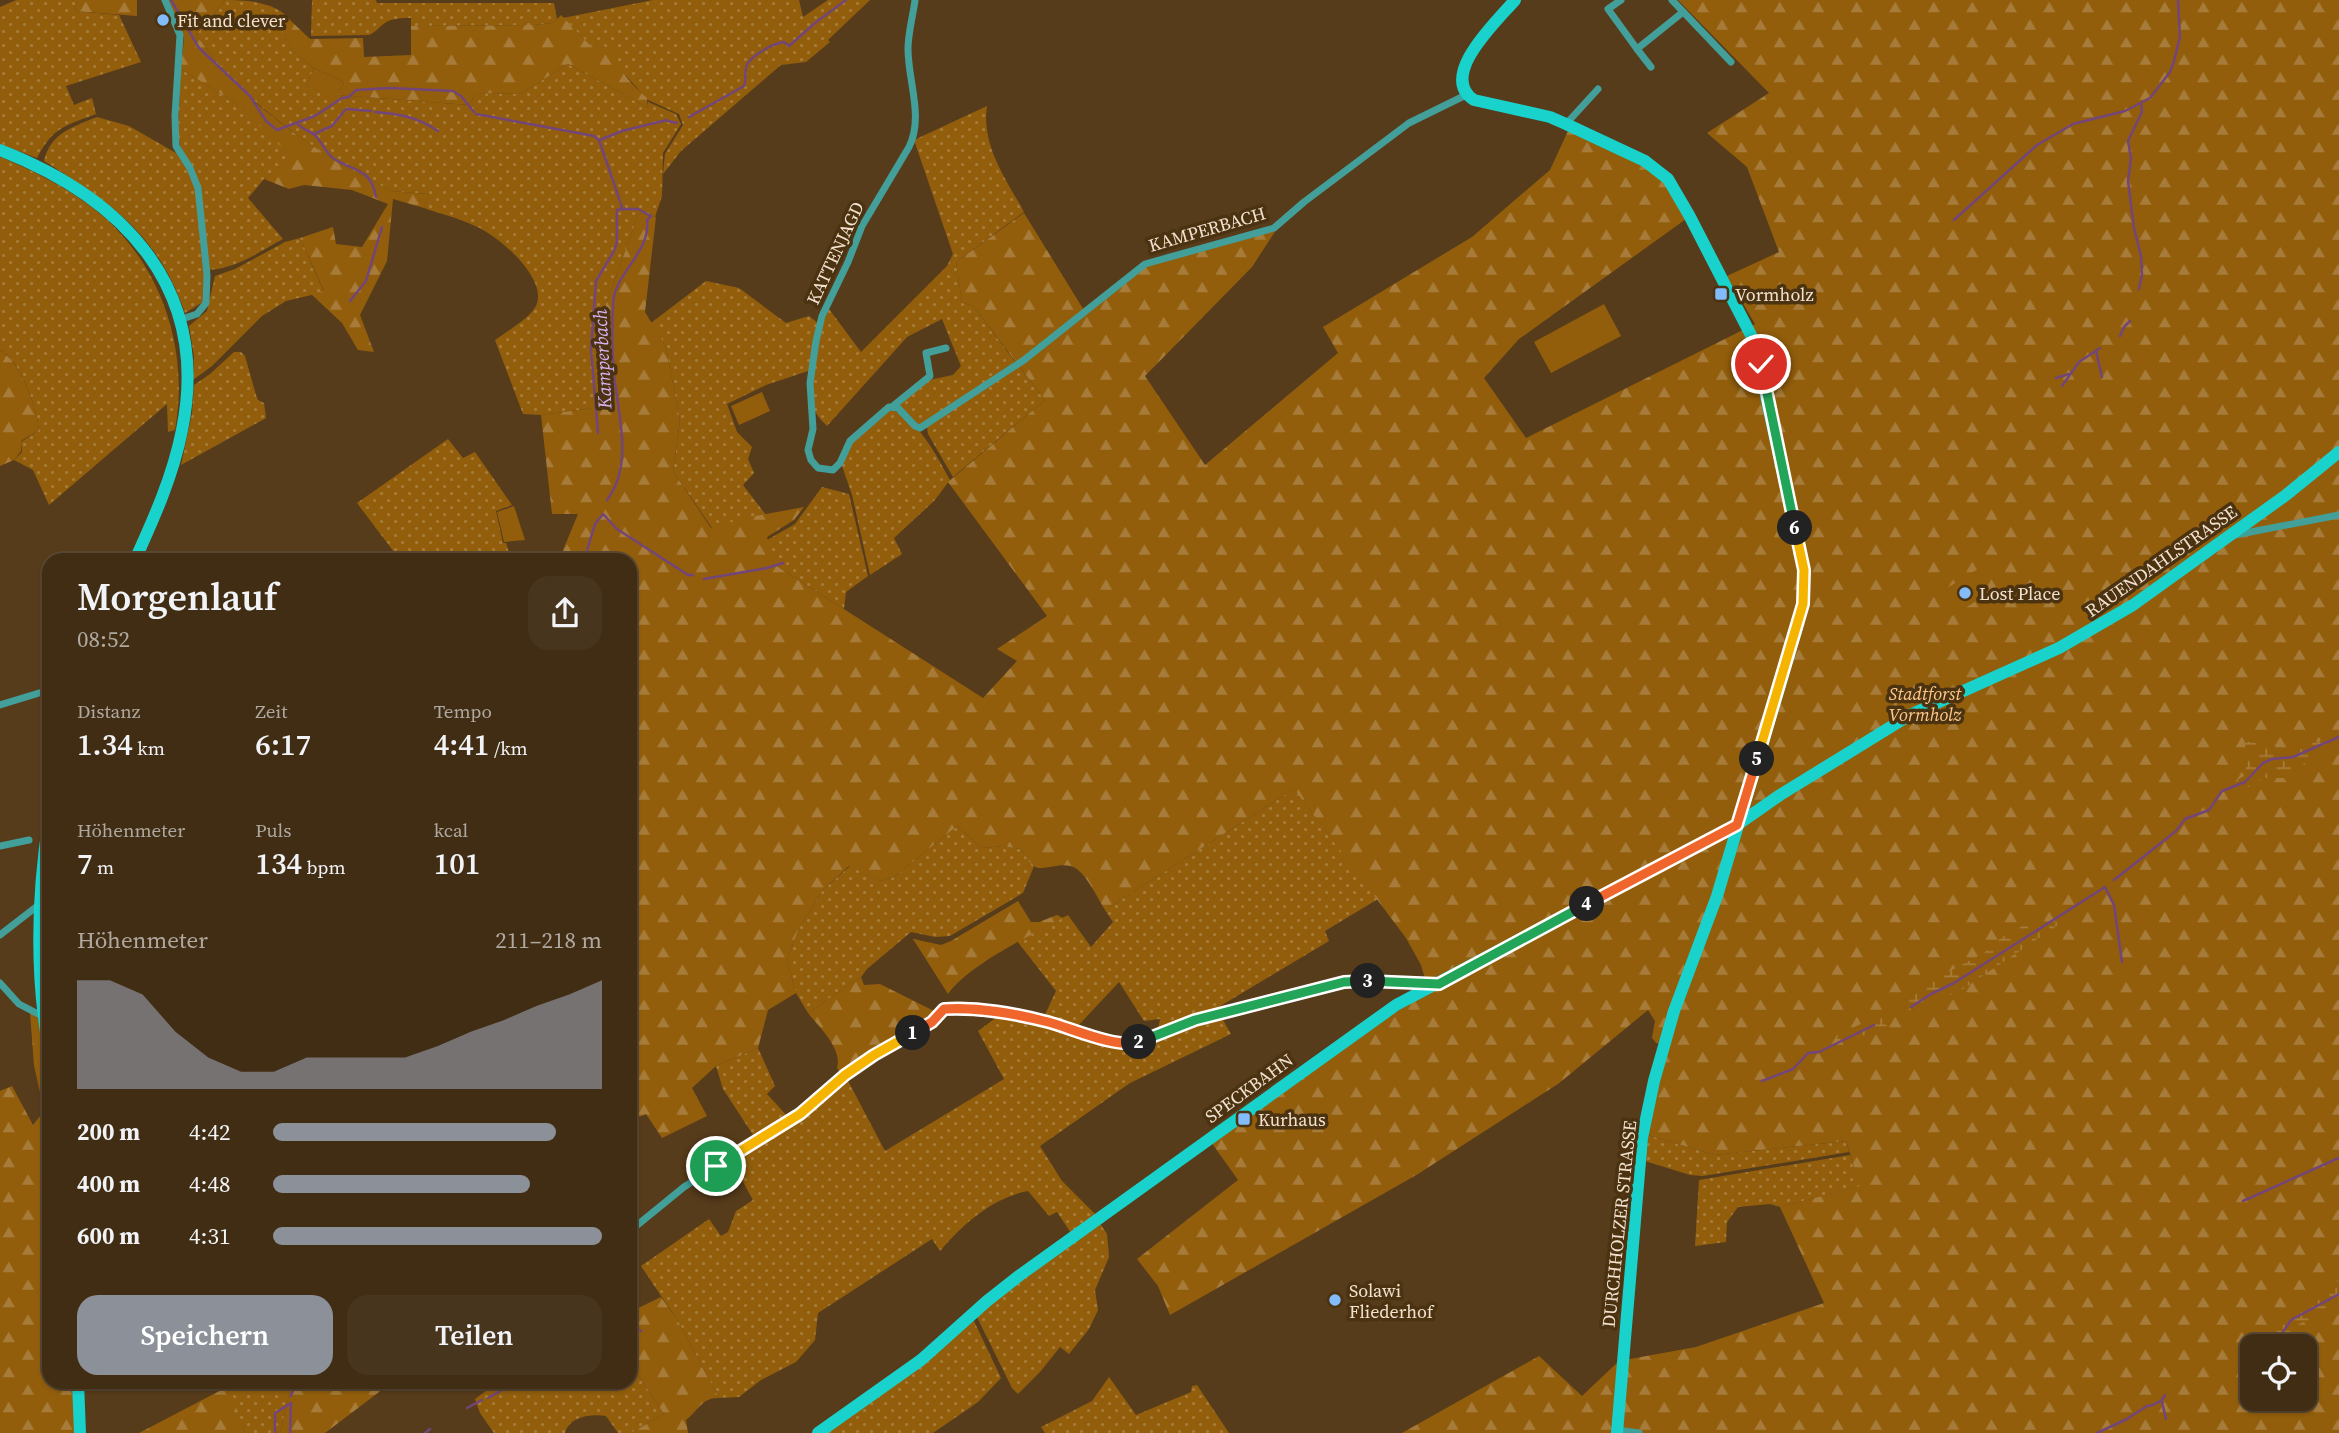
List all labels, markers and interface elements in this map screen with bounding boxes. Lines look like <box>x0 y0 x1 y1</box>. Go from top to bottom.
place label: Fit and clever <box>177 8 286 33</box>
marker: Fit and clever <box>155 12 171 28</box>
street label: KATTENJAGD <box>800 197 870 309</box>
street label: KAMPERBACH <box>1146 200 1268 258</box>
place label: Vormholz <box>1735 282 1814 307</box>
marker: Vormholz <box>1713 286 1729 302</box>
water label: Kamperbach <box>586 308 618 410</box>
pin <box>1731 334 1791 394</box>
icon: check <box>1742 345 1780 383</box>
street label: RAUENDAHLSTRASSE <box>2080 499 2242 623</box>
pin: 6 <box>1778 510 1812 546</box>
text: 6 <box>1789 514 1800 540</box>
text: Morgenlauf <box>77 571 277 623</box>
button: share <box>528 576 602 650</box>
place label: Lost Place <box>1979 581 2060 606</box>
marker: Lost Place <box>1957 585 1973 601</box>
text: 08:52 <box>77 623 130 655</box>
park label: Stadtforst Vormholz <box>1889 681 1962 727</box>
text: Distanz <box>77 698 140 724</box>
text: Zeit <box>255 698 287 724</box>
text: Tempo <box>434 698 492 724</box>
text: 1.34 <box>77 724 133 765</box>
text: 6:17 <box>255 724 311 765</box>
text: 4:41 <box>434 724 489 765</box>
text: km <box>133 735 165 761</box>
text: /km <box>489 735 528 761</box>
pin: 5 <box>1740 742 1774 776</box>
text: 5 <box>1751 745 1762 771</box>
text: Höhenmeter <box>77 817 185 843</box>
text: Puls <box>255 817 292 843</box>
text: kcal <box>434 817 468 843</box>
text: 7 <box>77 843 93 884</box>
text: 134 <box>255 843 302 884</box>
text: 101 <box>434 843 480 884</box>
text: m <box>93 854 114 880</box>
text: bpm <box>302 854 346 880</box>
pin: 4 <box>1570 886 1604 922</box>
text: 4 <box>1581 890 1592 916</box>
text: Höhenmeter <box>77 924 208 956</box>
text: 211–218 m <box>495 924 602 956</box>
pin: 3 <box>1350 964 1386 998</box>
text: 3 <box>1362 967 1373 993</box>
pin: 1 <box>895 1016 930 1050</box>
text: 1 <box>907 1019 918 1045</box>
pin: 2 <box>1122 1024 1156 1060</box>
text: 2 <box>1133 1028 1144 1054</box>
street label: SPECKBAHN <box>1200 1047 1298 1129</box>
place label: Kurhaus <box>1258 1107 1326 1132</box>
marker: Kurhaus <box>1236 1111 1252 1127</box>
text: 200 m <box>77 1116 140 1148</box>
text: 4:42 <box>189 1116 230 1148</box>
street label: DURCHHOLZER STRASSE <box>1596 1119 1642 1329</box>
pin <box>686 1136 746 1196</box>
icon: arrive <box>697 1147 735 1185</box>
text: 400 m <box>77 1168 140 1200</box>
text: 4:48 <box>189 1168 230 1200</box>
text: 600 m <box>77 1220 140 1252</box>
text: 4:31 <box>189 1220 230 1252</box>
place label: Solawi Fliederhof <box>1349 1278 1435 1324</box>
marker: Solawi Fliederhof <box>1327 1292 1343 1308</box>
button: Speichern <box>77 1295 333 1375</box>
button: Teilen <box>347 1295 602 1375</box>
map controls <box>2240 1334 2317 1411</box>
button: locate <box>2240 1334 2317 1411</box>

